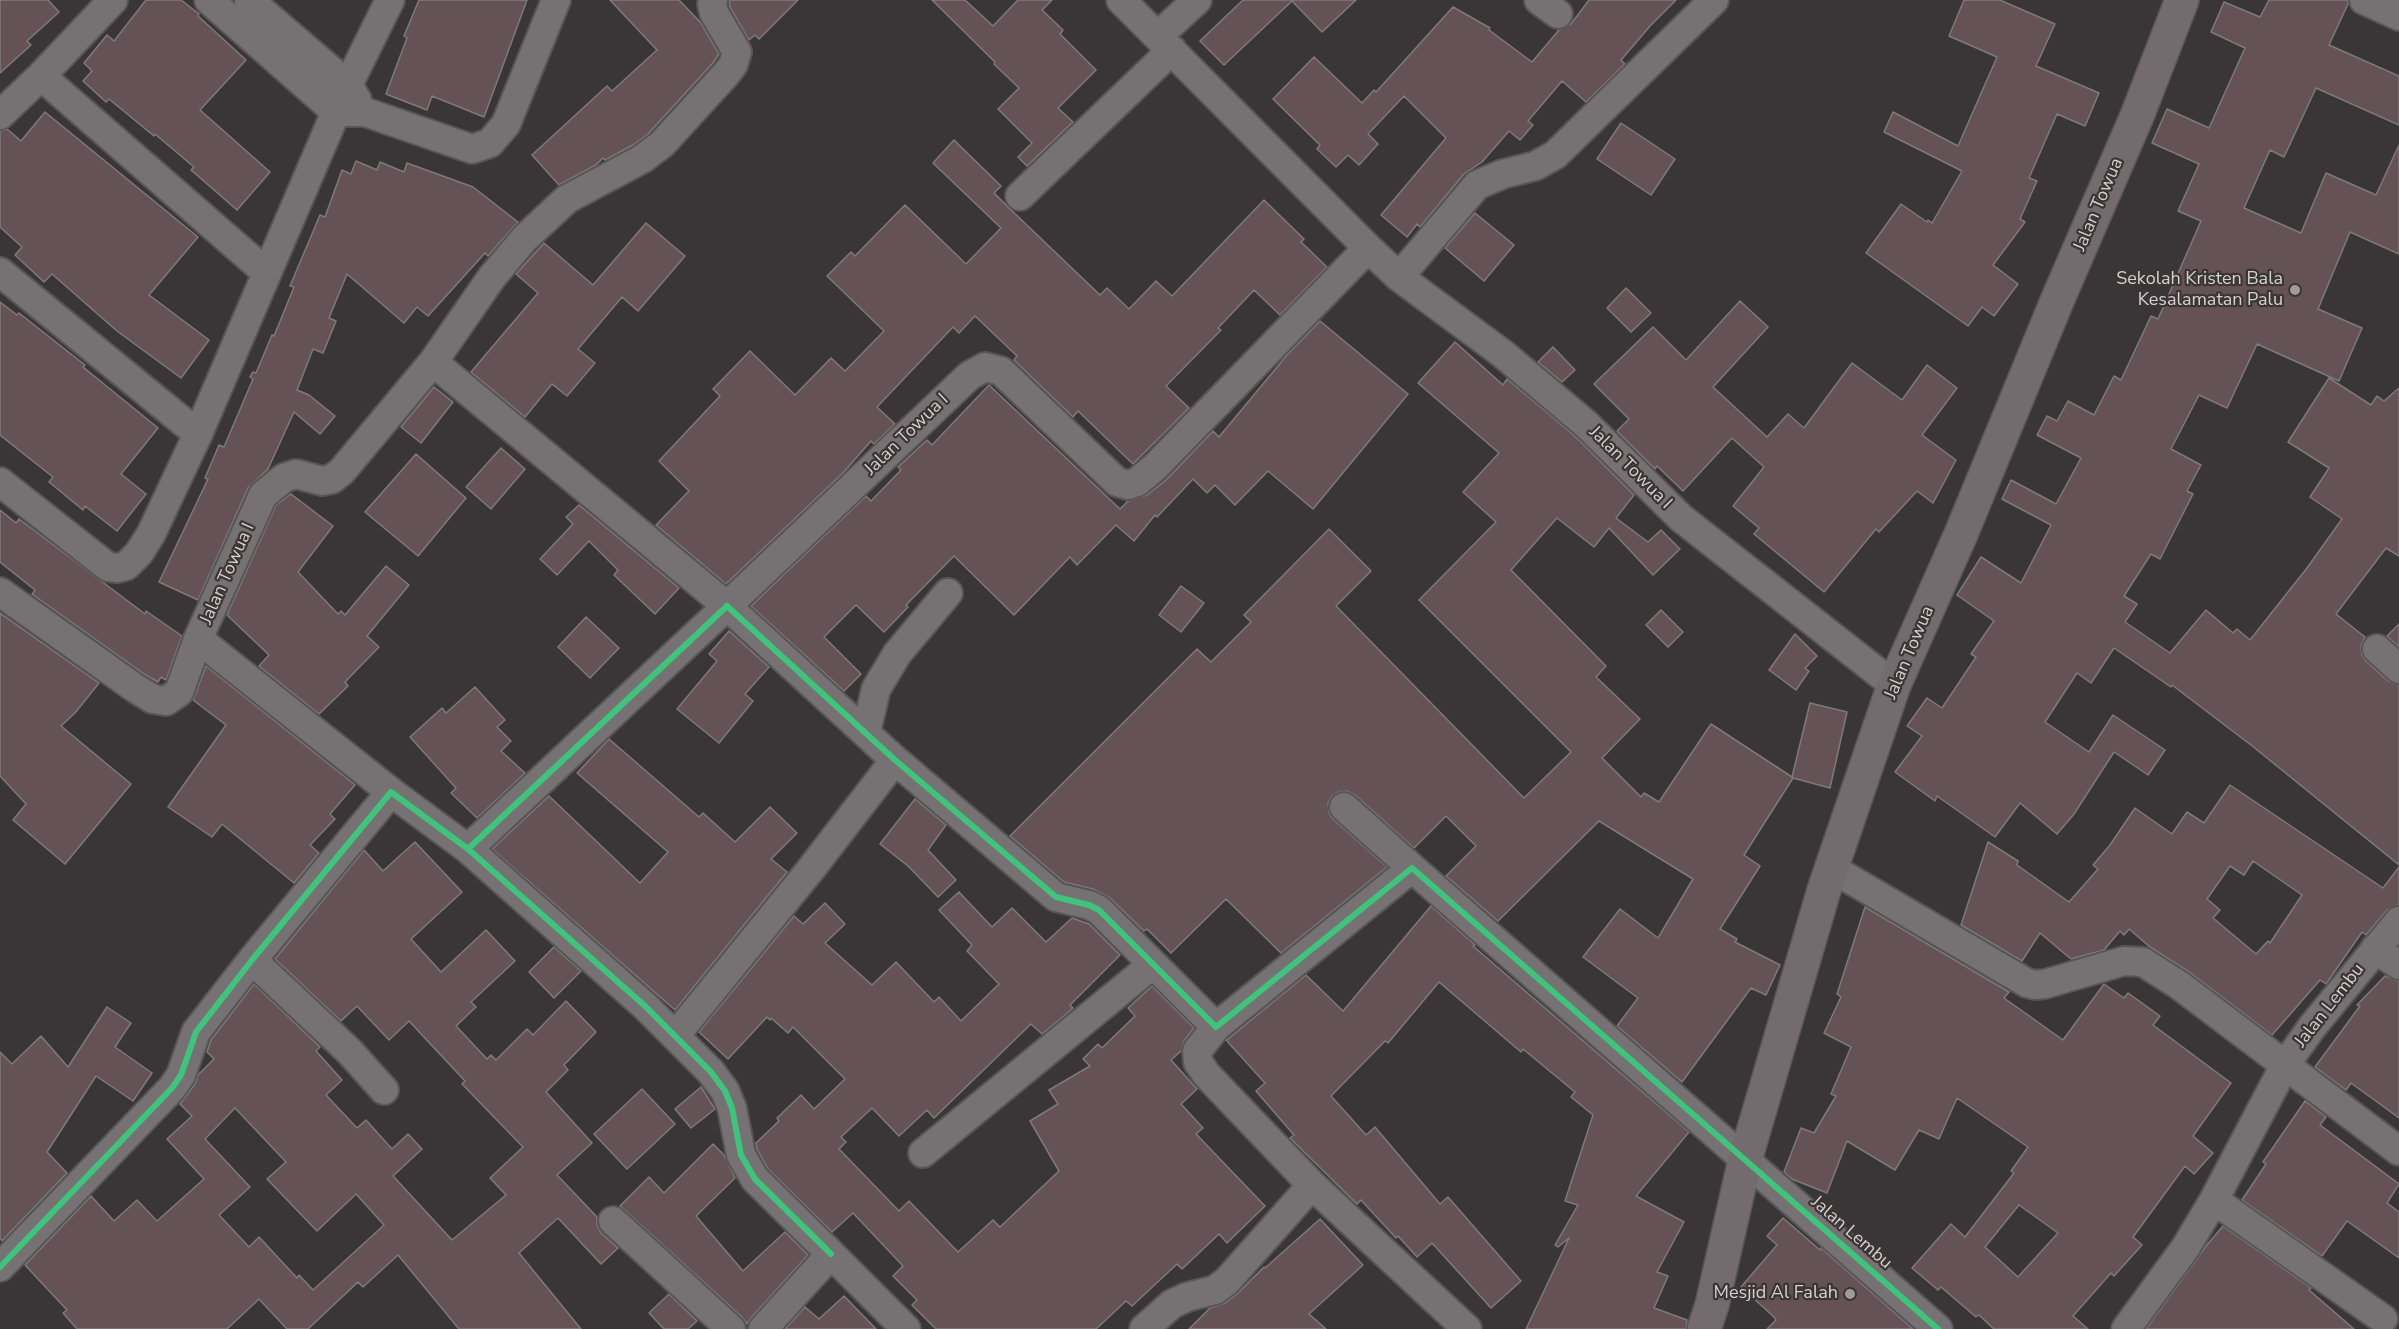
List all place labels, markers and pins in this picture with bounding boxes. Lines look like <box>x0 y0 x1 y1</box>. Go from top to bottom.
place label: Sekolah Kristen Bala Kesalamatan Palu <box>2116 269 2283 312</box>
marker: Sekolah Kristen Bala Kesalamatan Palu <box>2288 283 2302 297</box>
place label: Mesjid Al Falah <box>1714 1283 1838 1305</box>
marker: Mesjid Al Falah <box>1843 1287 1857 1301</box>

